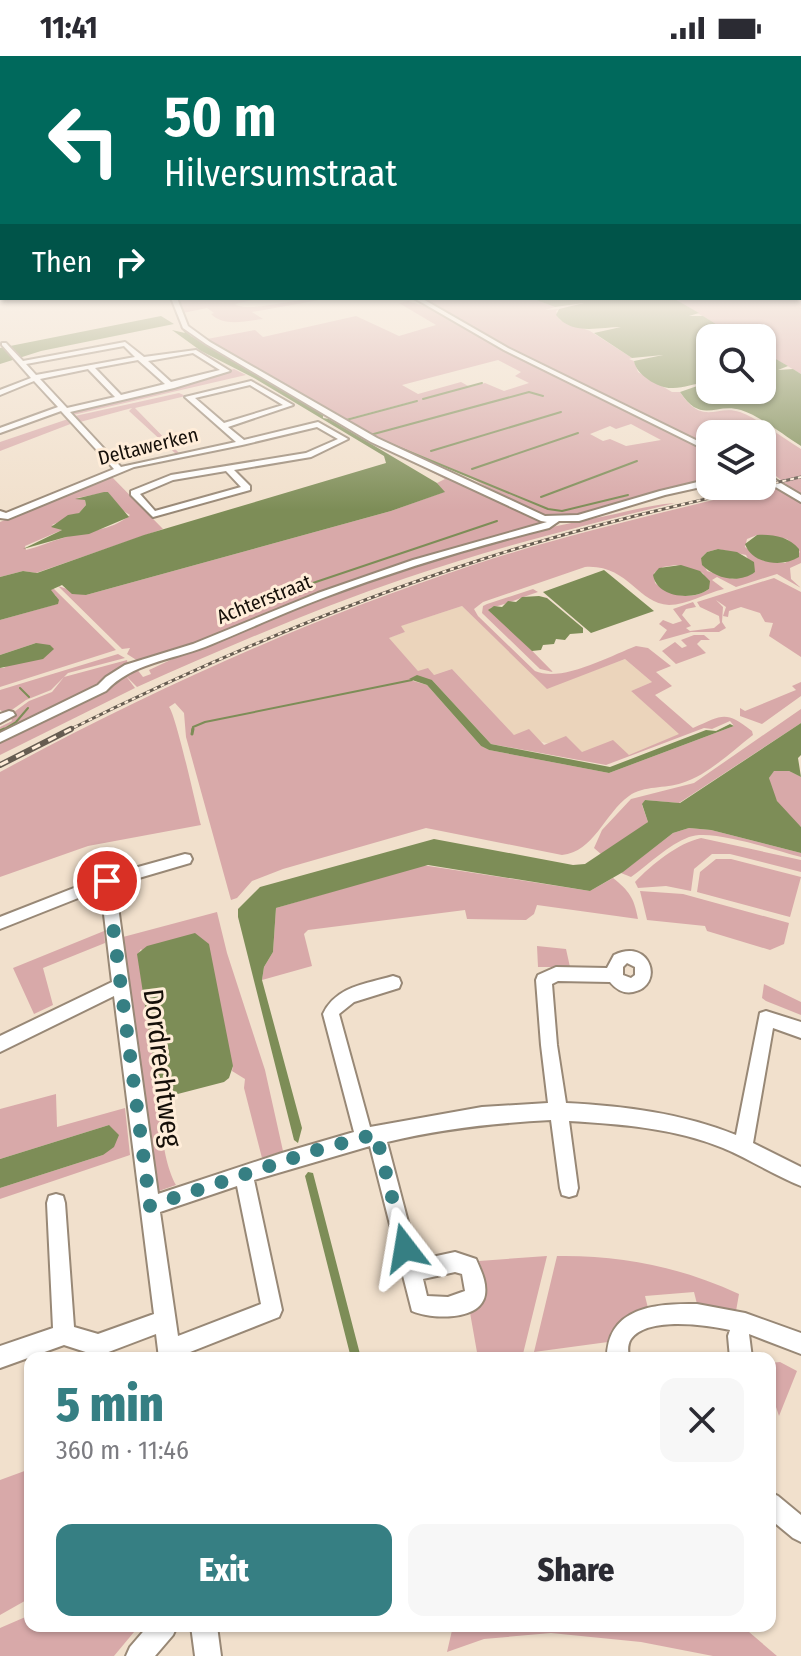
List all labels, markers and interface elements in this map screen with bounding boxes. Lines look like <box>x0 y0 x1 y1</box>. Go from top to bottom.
text: 11:41 <box>40 10 98 46</box>
text: 50 m <box>164 84 276 151</box>
icon: left <box>32 88 136 192</box>
text: Hilversumstraat <box>164 152 397 196</box>
icon: right <box>108 240 152 284</box>
text: Then <box>32 244 92 280</box>
map controls <box>696 324 776 500</box>
button: search <box>696 324 776 404</box>
button: layers <box>696 420 776 500</box>
street label: Deltawerken <box>95 422 201 470</box>
street label: Achterstraat <box>213 569 315 629</box>
pin <box>73 847 141 915</box>
icon: arrive <box>85 859 129 903</box>
street label: Dordrechtweg <box>136 987 189 1150</box>
position arrow <box>363 1206 447 1290</box>
text: 5 min <box>56 1376 164 1434</box>
button: close <box>660 1378 744 1462</box>
text: 360 m · 11:46 <box>56 1435 189 1466</box>
button: Exit <box>56 1524 392 1616</box>
button: Share <box>408 1524 744 1616</box>

